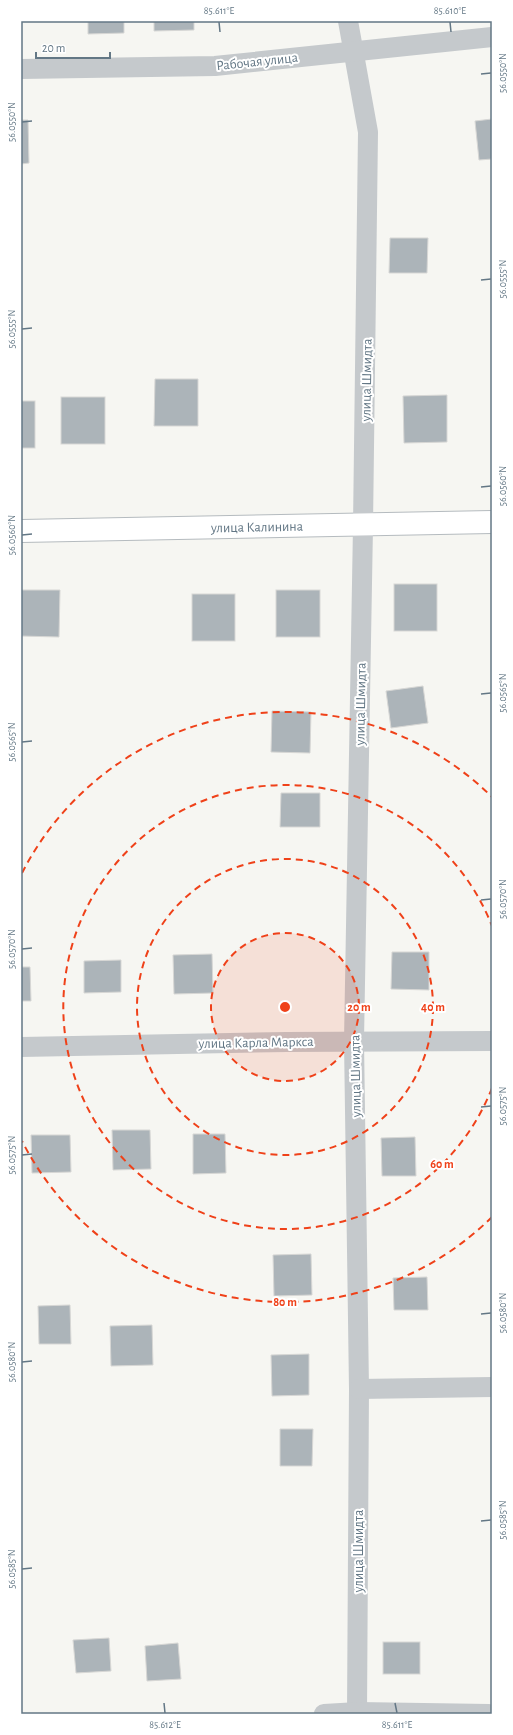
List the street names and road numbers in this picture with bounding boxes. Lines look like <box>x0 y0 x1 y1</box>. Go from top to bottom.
street label: Рабочая улица <box>216 51 299 73</box>
street label: улица Шмидта <box>359 338 375 423</box>
street label: улица Калинина <box>210 520 304 535</box>
street label: улица Шмидта <box>353 662 369 747</box>
street label: улица Шмидта <box>348 1034 364 1118</box>
street label: улица Карла Маркса <box>197 1035 314 1051</box>
street label: улица Шмидта <box>352 1509 366 1593</box>

